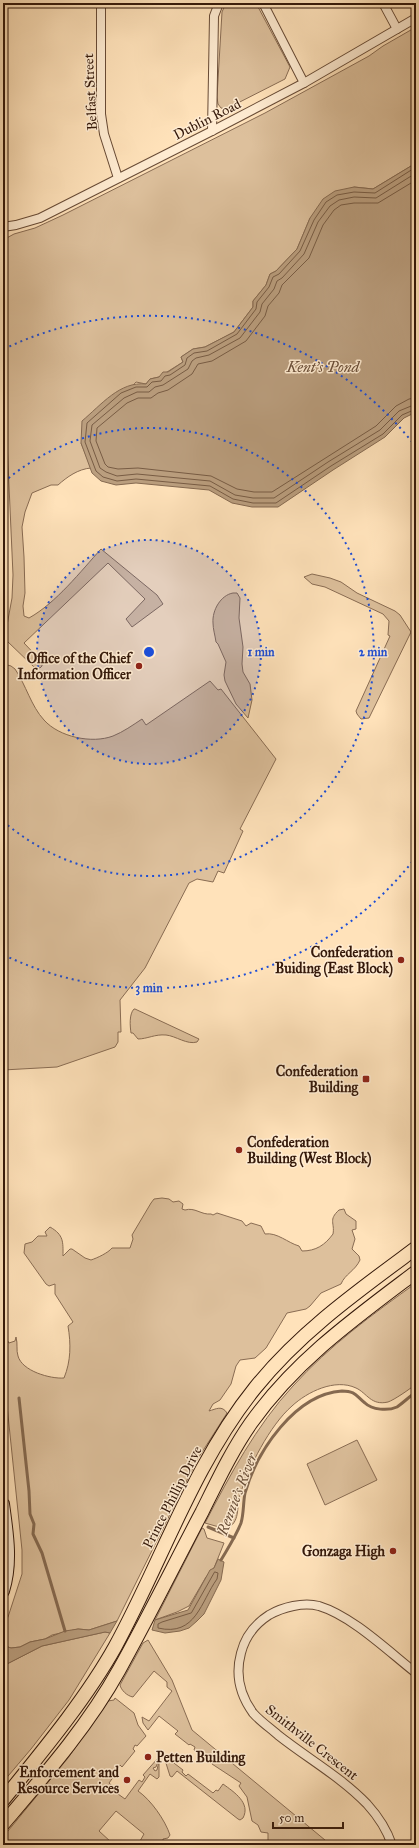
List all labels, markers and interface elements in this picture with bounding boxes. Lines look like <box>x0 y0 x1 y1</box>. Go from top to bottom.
street label: Belfast Street <box>80 53 101 131</box>
street label: Dublin Road <box>171 95 244 144</box>
water label: Kent's Pond <box>286 358 360 376</box>
centre of rings <box>142 645 156 659</box>
text: 1 min <box>247 645 275 659</box>
text: 2 min <box>359 645 388 659</box>
place label: Office of the Chief Information Officer <box>18 650 133 683</box>
marker: Office of the Chief Information Officer <box>134 661 144 671</box>
place label: Confederation Buiding (East Block) <box>275 944 393 978</box>
marker: Confederation Buiding (East Block) <box>396 955 406 965</box>
text: 3 min <box>135 981 163 996</box>
place label: Confederation Building <box>276 1063 358 1097</box>
marker: Confederation Building <box>361 1074 371 1084</box>
place label: Confederation Building (West Block) <box>247 1134 371 1168</box>
marker: Confederation Building (West Block) <box>234 1145 244 1155</box>
street label: Prince Phillip Drive <box>139 1443 206 1551</box>
water label: Rennie's River <box>213 1450 261 1539</box>
place label: Gonzaga High <box>302 1543 385 1561</box>
marker: Gonzaga High <box>388 1546 398 1556</box>
street label: Smithville Crescent <box>262 1701 361 1784</box>
place label: Petten Building <box>156 1749 246 1767</box>
marker: Petten Building <box>143 1752 153 1762</box>
place label: Enforcement and Resource Services <box>17 1764 120 1797</box>
marker: Enforcement and Resource Services <box>122 1775 132 1785</box>
scale bar <box>273 1804 343 1830</box>
text: 50 m <box>279 1811 304 1825</box>

